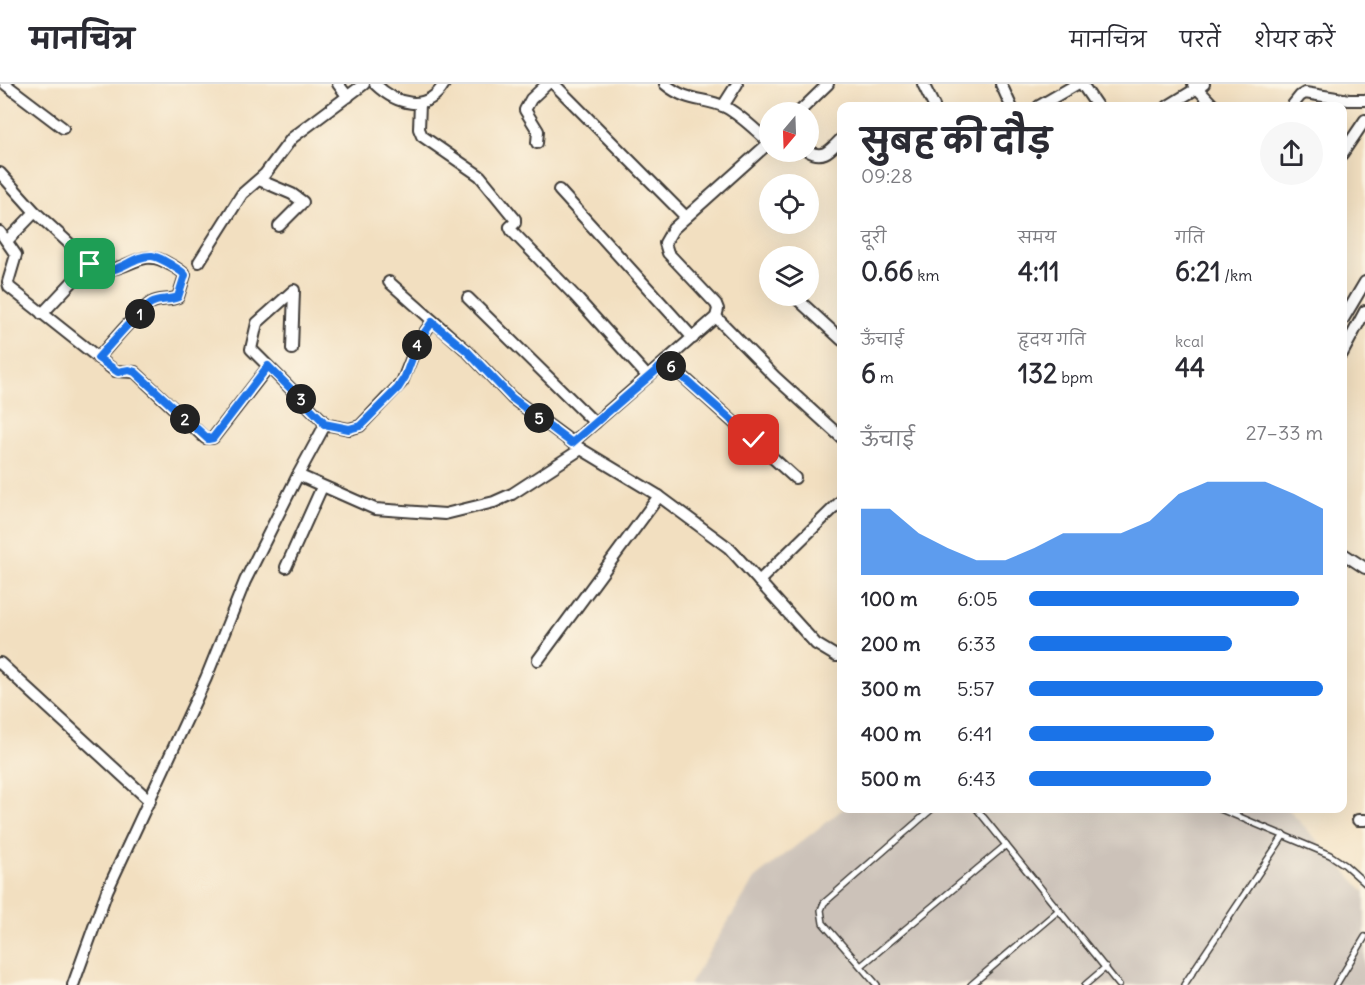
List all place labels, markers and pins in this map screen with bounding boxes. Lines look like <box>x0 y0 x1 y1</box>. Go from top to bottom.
pin <box>64 238 115 289</box>
pin: 1 <box>125 299 155 329</box>
pin: 4 <box>402 330 432 360</box>
pin: 6 <box>656 351 686 381</box>
pin: 3 <box>286 384 316 414</box>
pin: 5 <box>524 403 554 433</box>
pin: 2 <box>170 404 200 434</box>
pin <box>728 414 779 465</box>

